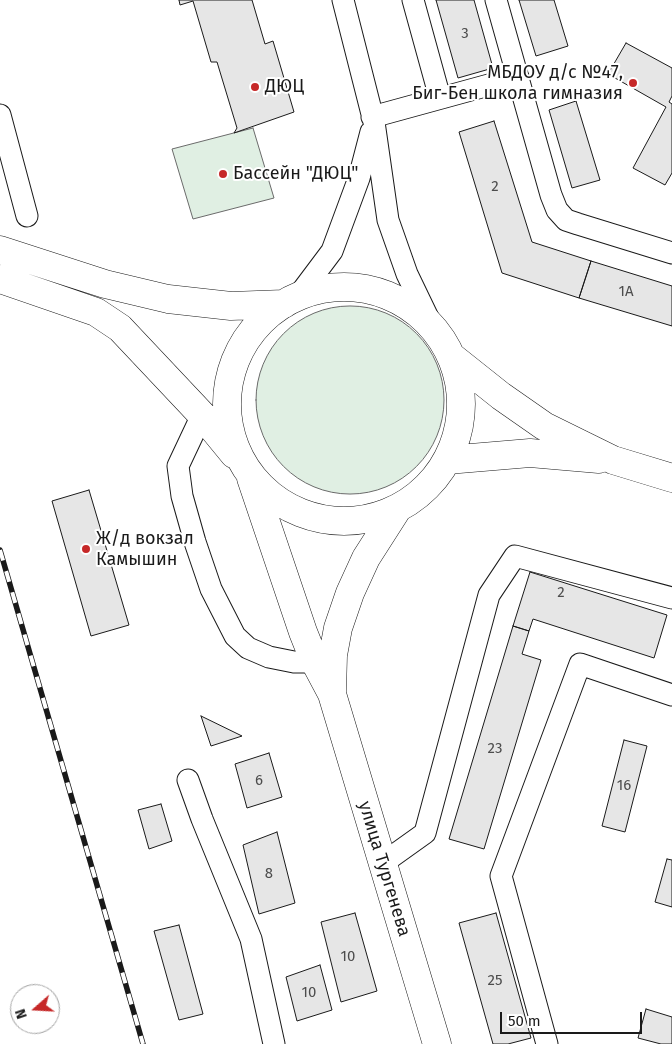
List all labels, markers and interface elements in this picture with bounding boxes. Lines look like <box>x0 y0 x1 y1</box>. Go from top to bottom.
house number: 3 <box>461 25 469 43</box>
place label: МБДОУ д/с №47, Биг-Бен школа гимназия <box>412 62 623 104</box>
place label: ДЮЦ <box>265 76 304 98</box>
marker: МБДОУ д/с №47, Биг-Бен школа гимназия <box>627 77 639 89</box>
marker: ДЮЦ <box>249 81 261 93</box>
place label: Бассейн "ДЮЦ" <box>233 163 358 185</box>
marker: Бассейн "ДЮЦ" <box>217 168 229 180</box>
house number: 2 <box>491 178 499 196</box>
house number: 1А <box>618 283 634 301</box>
place label: Ж/д вокзал Камышин <box>96 528 194 570</box>
marker: Ж/д вокзал Камышин <box>80 543 92 555</box>
house number: 2 <box>557 584 565 602</box>
house number: 23 <box>488 740 502 758</box>
house number: 6 <box>255 772 263 790</box>
house number: 16 <box>617 777 631 795</box>
street label: улица Тургенева <box>353 799 415 939</box>
house number: 8 <box>265 865 273 883</box>
house number: 10 <box>341 948 355 966</box>
house number: 25 <box>488 972 502 990</box>
north arrow <box>10 984 60 1034</box>
house number: 10 <box>302 984 316 1002</box>
scale bar <box>502 1002 644 1034</box>
text: N <box>12 1007 31 1021</box>
text: 50 m <box>508 1012 541 1030</box>

